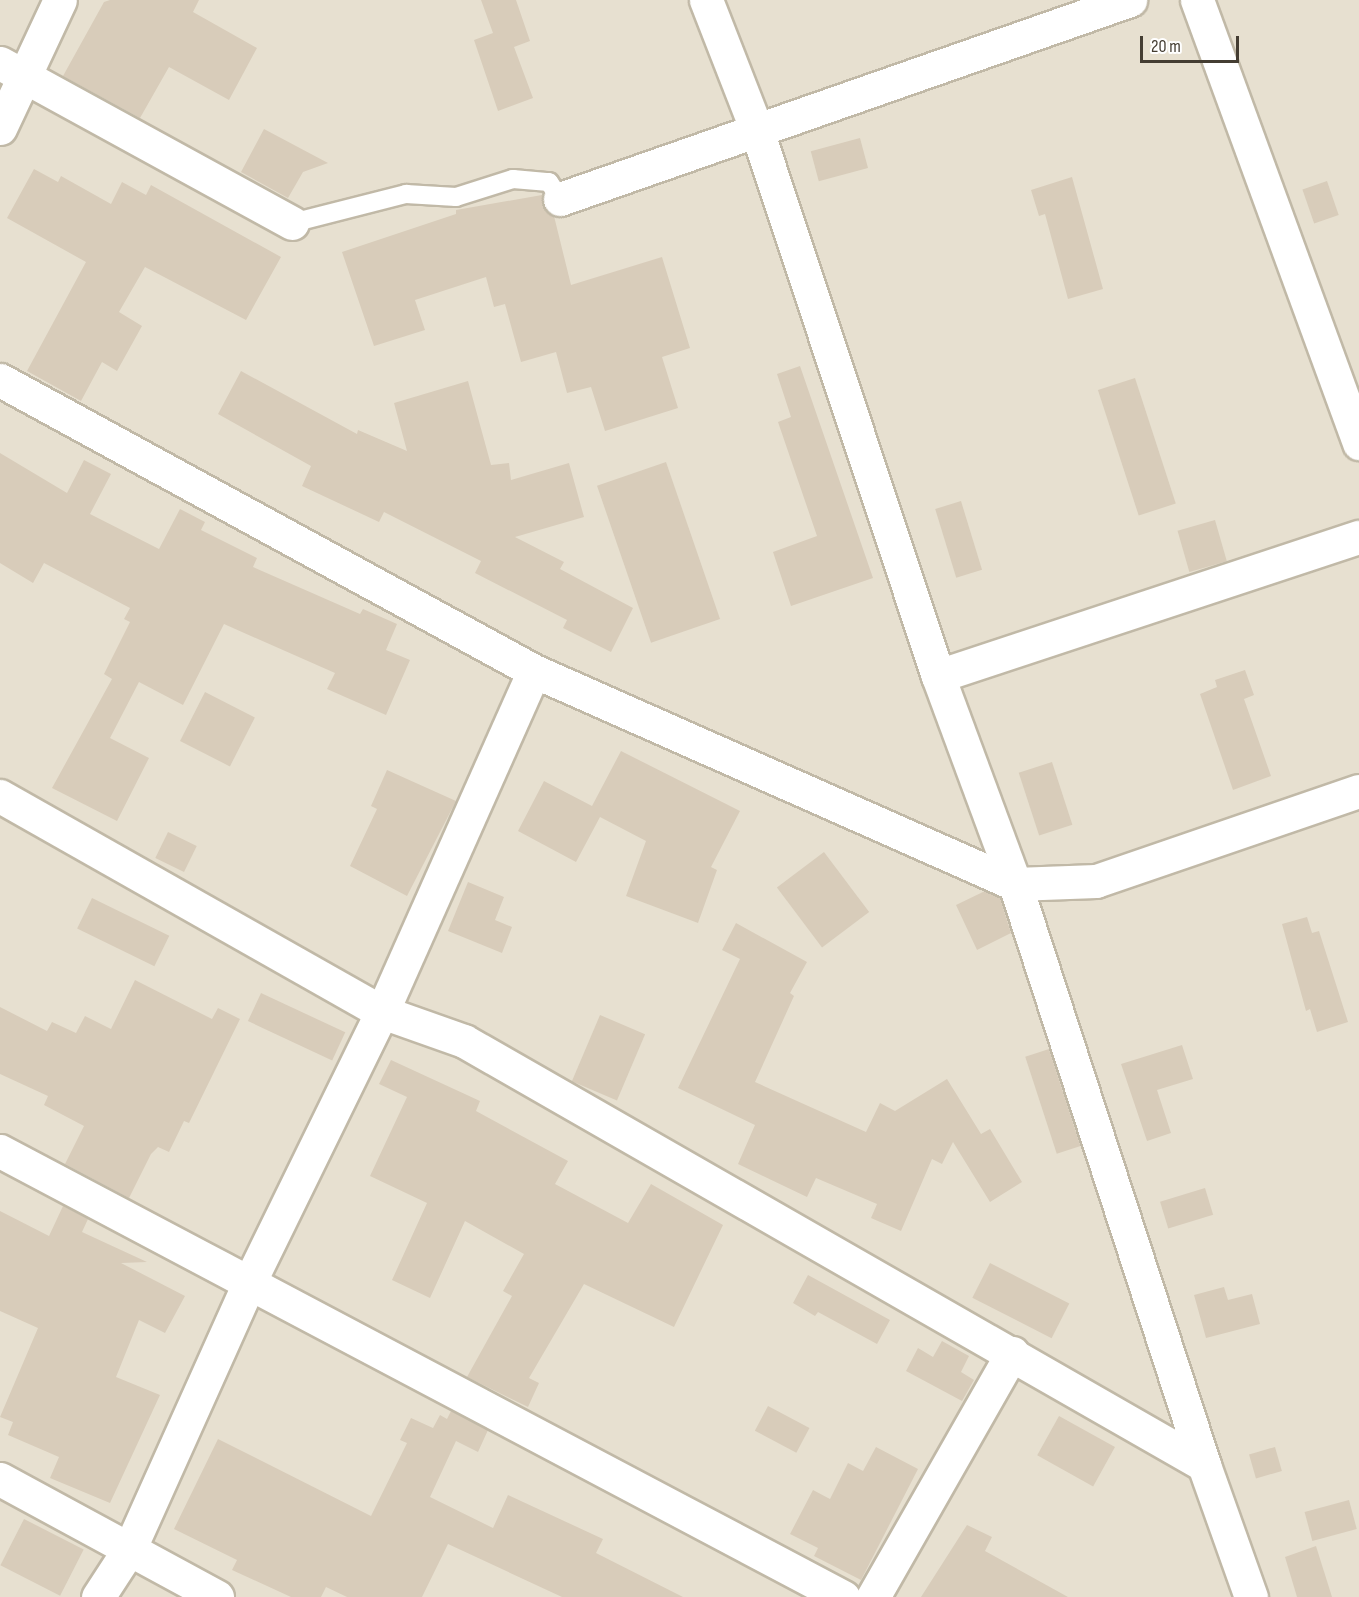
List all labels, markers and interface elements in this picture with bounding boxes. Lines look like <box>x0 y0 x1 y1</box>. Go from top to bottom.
scale bar <box>1143 24 1242 62</box>
text: 20 m <box>1151 36 1181 57</box>

